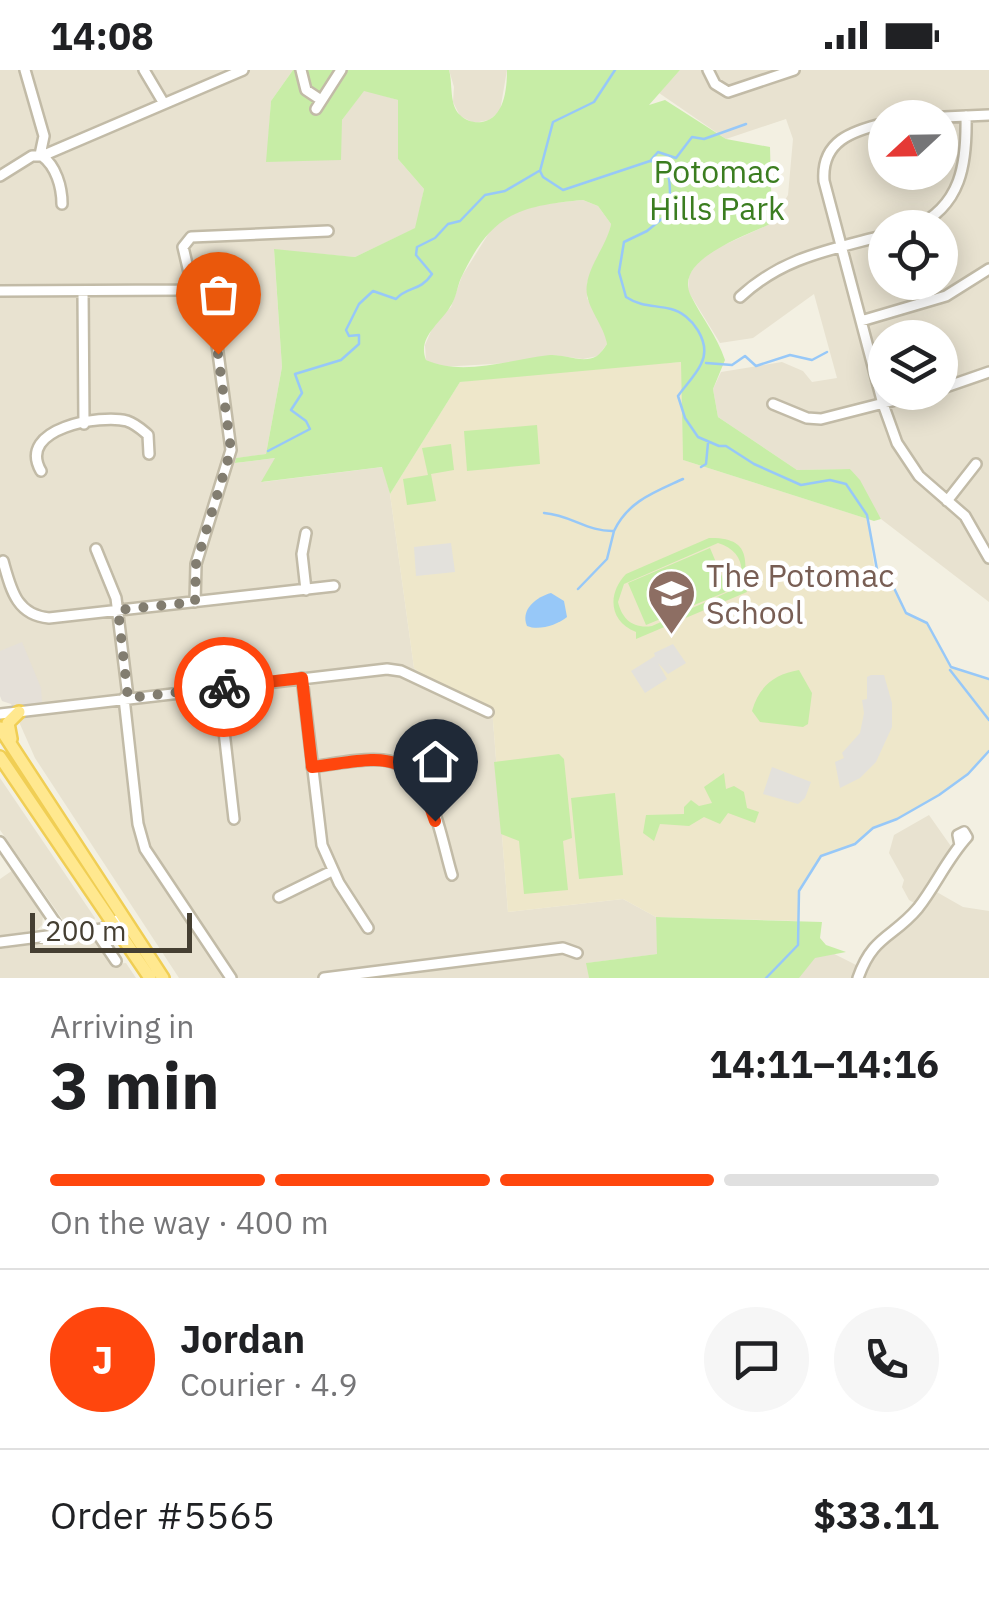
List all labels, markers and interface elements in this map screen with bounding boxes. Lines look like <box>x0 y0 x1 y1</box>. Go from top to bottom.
text: 14:08 <box>50 11 154 60</box>
north arrow <box>868 100 958 190</box>
map controls <box>868 100 958 410</box>
park label: Potomac Hills Park <box>649 150 785 229</box>
button: locate <box>868 210 958 300</box>
pin <box>176 252 261 355</box>
icon: bag <box>191 267 246 322</box>
button: layers <box>868 320 958 410</box>
place label: The Potomac School <box>706 554 894 633</box>
school or university icon: The Potomac School <box>645 568 697 636</box>
courier <box>174 637 274 737</box>
icon: bike <box>197 660 252 715</box>
pin <box>393 719 478 822</box>
icon: home <box>408 734 463 789</box>
scale bar <box>30 908 192 953</box>
text: 200 m <box>45 912 126 949</box>
text: Arriving in <box>50 1005 195 1047</box>
text: 14:11–14:16 <box>709 1039 939 1088</box>
text: 3 min <box>50 1042 220 1127</box>
text: On the way · 400 m <box>50 1201 329 1243</box>
button: chat <box>704 1307 809 1412</box>
button: phone <box>834 1307 939 1412</box>
text: Jordan <box>180 1314 305 1363</box>
text: J <box>92 1335 113 1384</box>
text: Courier · 4.9 <box>180 1363 358 1405</box>
text: Order #5565 <box>50 1490 275 1539</box>
text: $33.11 <box>813 1490 939 1539</box>

